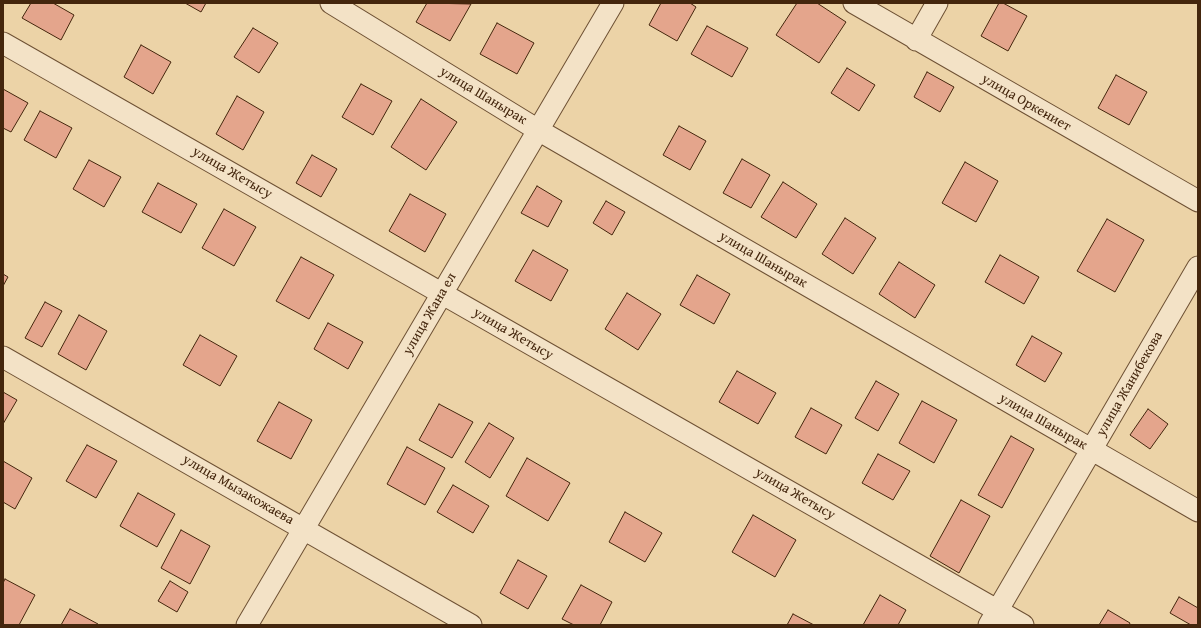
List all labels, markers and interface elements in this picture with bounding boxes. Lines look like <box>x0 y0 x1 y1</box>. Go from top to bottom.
street label: улица Шанырак <box>436 63 530 129</box>
street label: улица Оркениет <box>978 71 1074 135</box>
street label: улица Жетысу <box>189 143 275 203</box>
street label: улица Шанырак <box>716 228 810 292</box>
street label: улица Жана ел <box>400 270 460 358</box>
street label: улица Жетысу <box>470 304 556 364</box>
street label: улица Жанибекова <box>1093 329 1167 439</box>
street label: улица Шанырак <box>996 390 1090 454</box>
street label: улица Мызакожаева <box>179 451 297 529</box>
street label: улица Жетысу <box>752 464 838 524</box>

